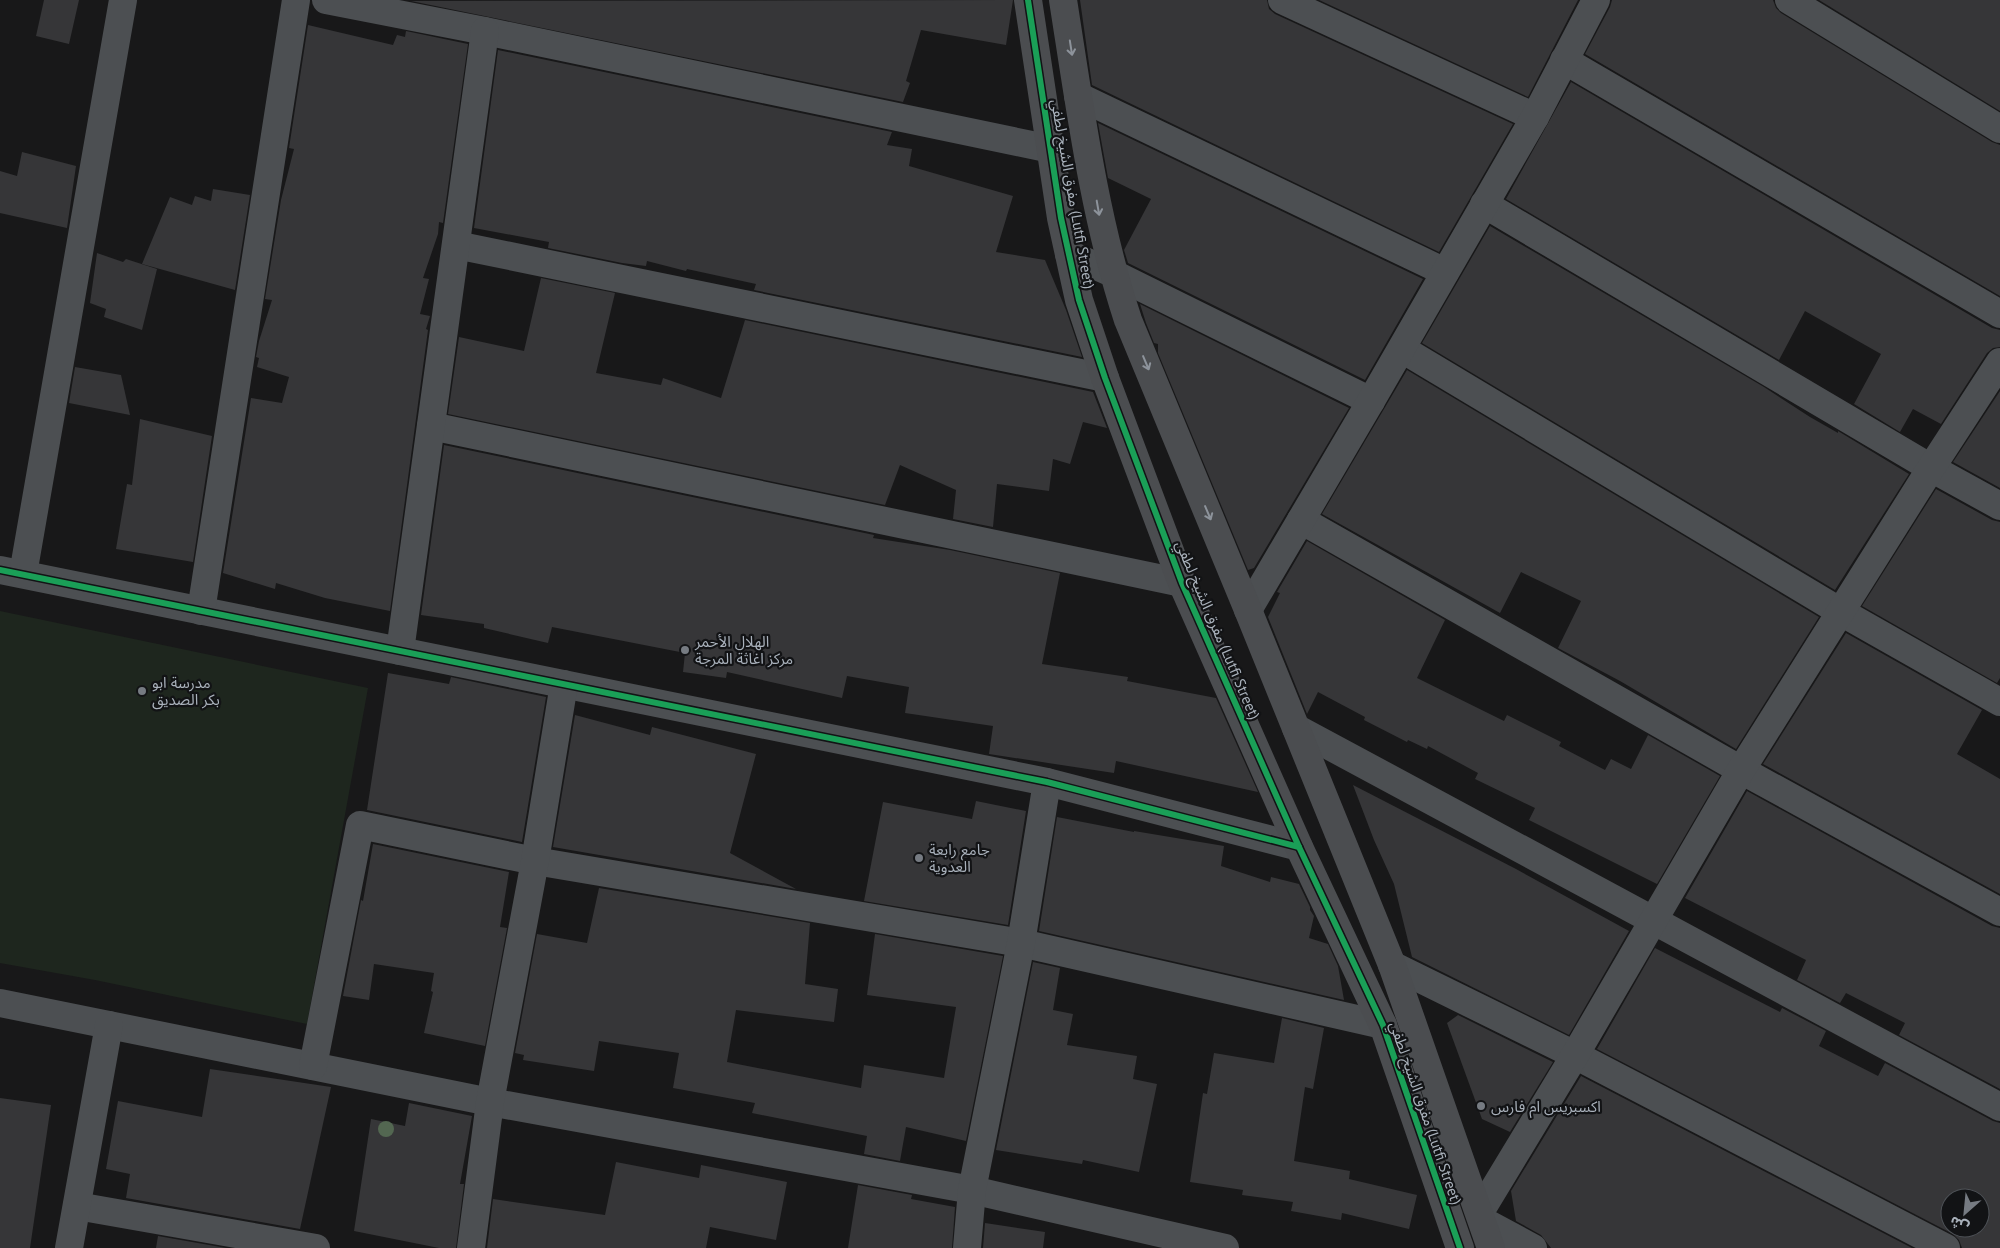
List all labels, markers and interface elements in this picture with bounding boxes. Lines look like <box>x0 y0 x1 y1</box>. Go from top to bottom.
one-way arrow <box>1066 40 1076 56</box>
street label: مفرق الشيخ لطفي (Lutfi Street) <box>1044 98 1099 291</box>
one-way arrow <box>1093 200 1103 216</box>
one-way arrow <box>1142 355 1151 370</box>
one-way arrow <box>1204 505 1214 520</box>
street label: مفرق الشيخ لطفي (Lutfi Street) <box>1169 538 1264 723</box>
place label: الهلال الأحمر مركز اغاثة المرجة <box>694 632 793 668</box>
marker: الهلال الأحمر مركز اغاثة المرجة <box>679 644 691 656</box>
place label: مدرسة ابو بكر الصديق <box>152 673 220 710</box>
marker: مدرسة ابو بكر الصديق <box>136 685 148 697</box>
place label: جامع رابعة العدوية <box>929 840 990 876</box>
marker: جامع رابعة العدوية <box>913 852 925 864</box>
street label: مفرق الشيخ لطفي (Lutfi Street) <box>1383 1019 1466 1208</box>
place label: اكسبريس ام فارس <box>1491 1097 1601 1118</box>
marker: اكسبريس ام فارس <box>1475 1100 1487 1112</box>
north arrow <box>1940 1188 1990 1238</box>
text: ش <box>1946 1212 1972 1237</box>

